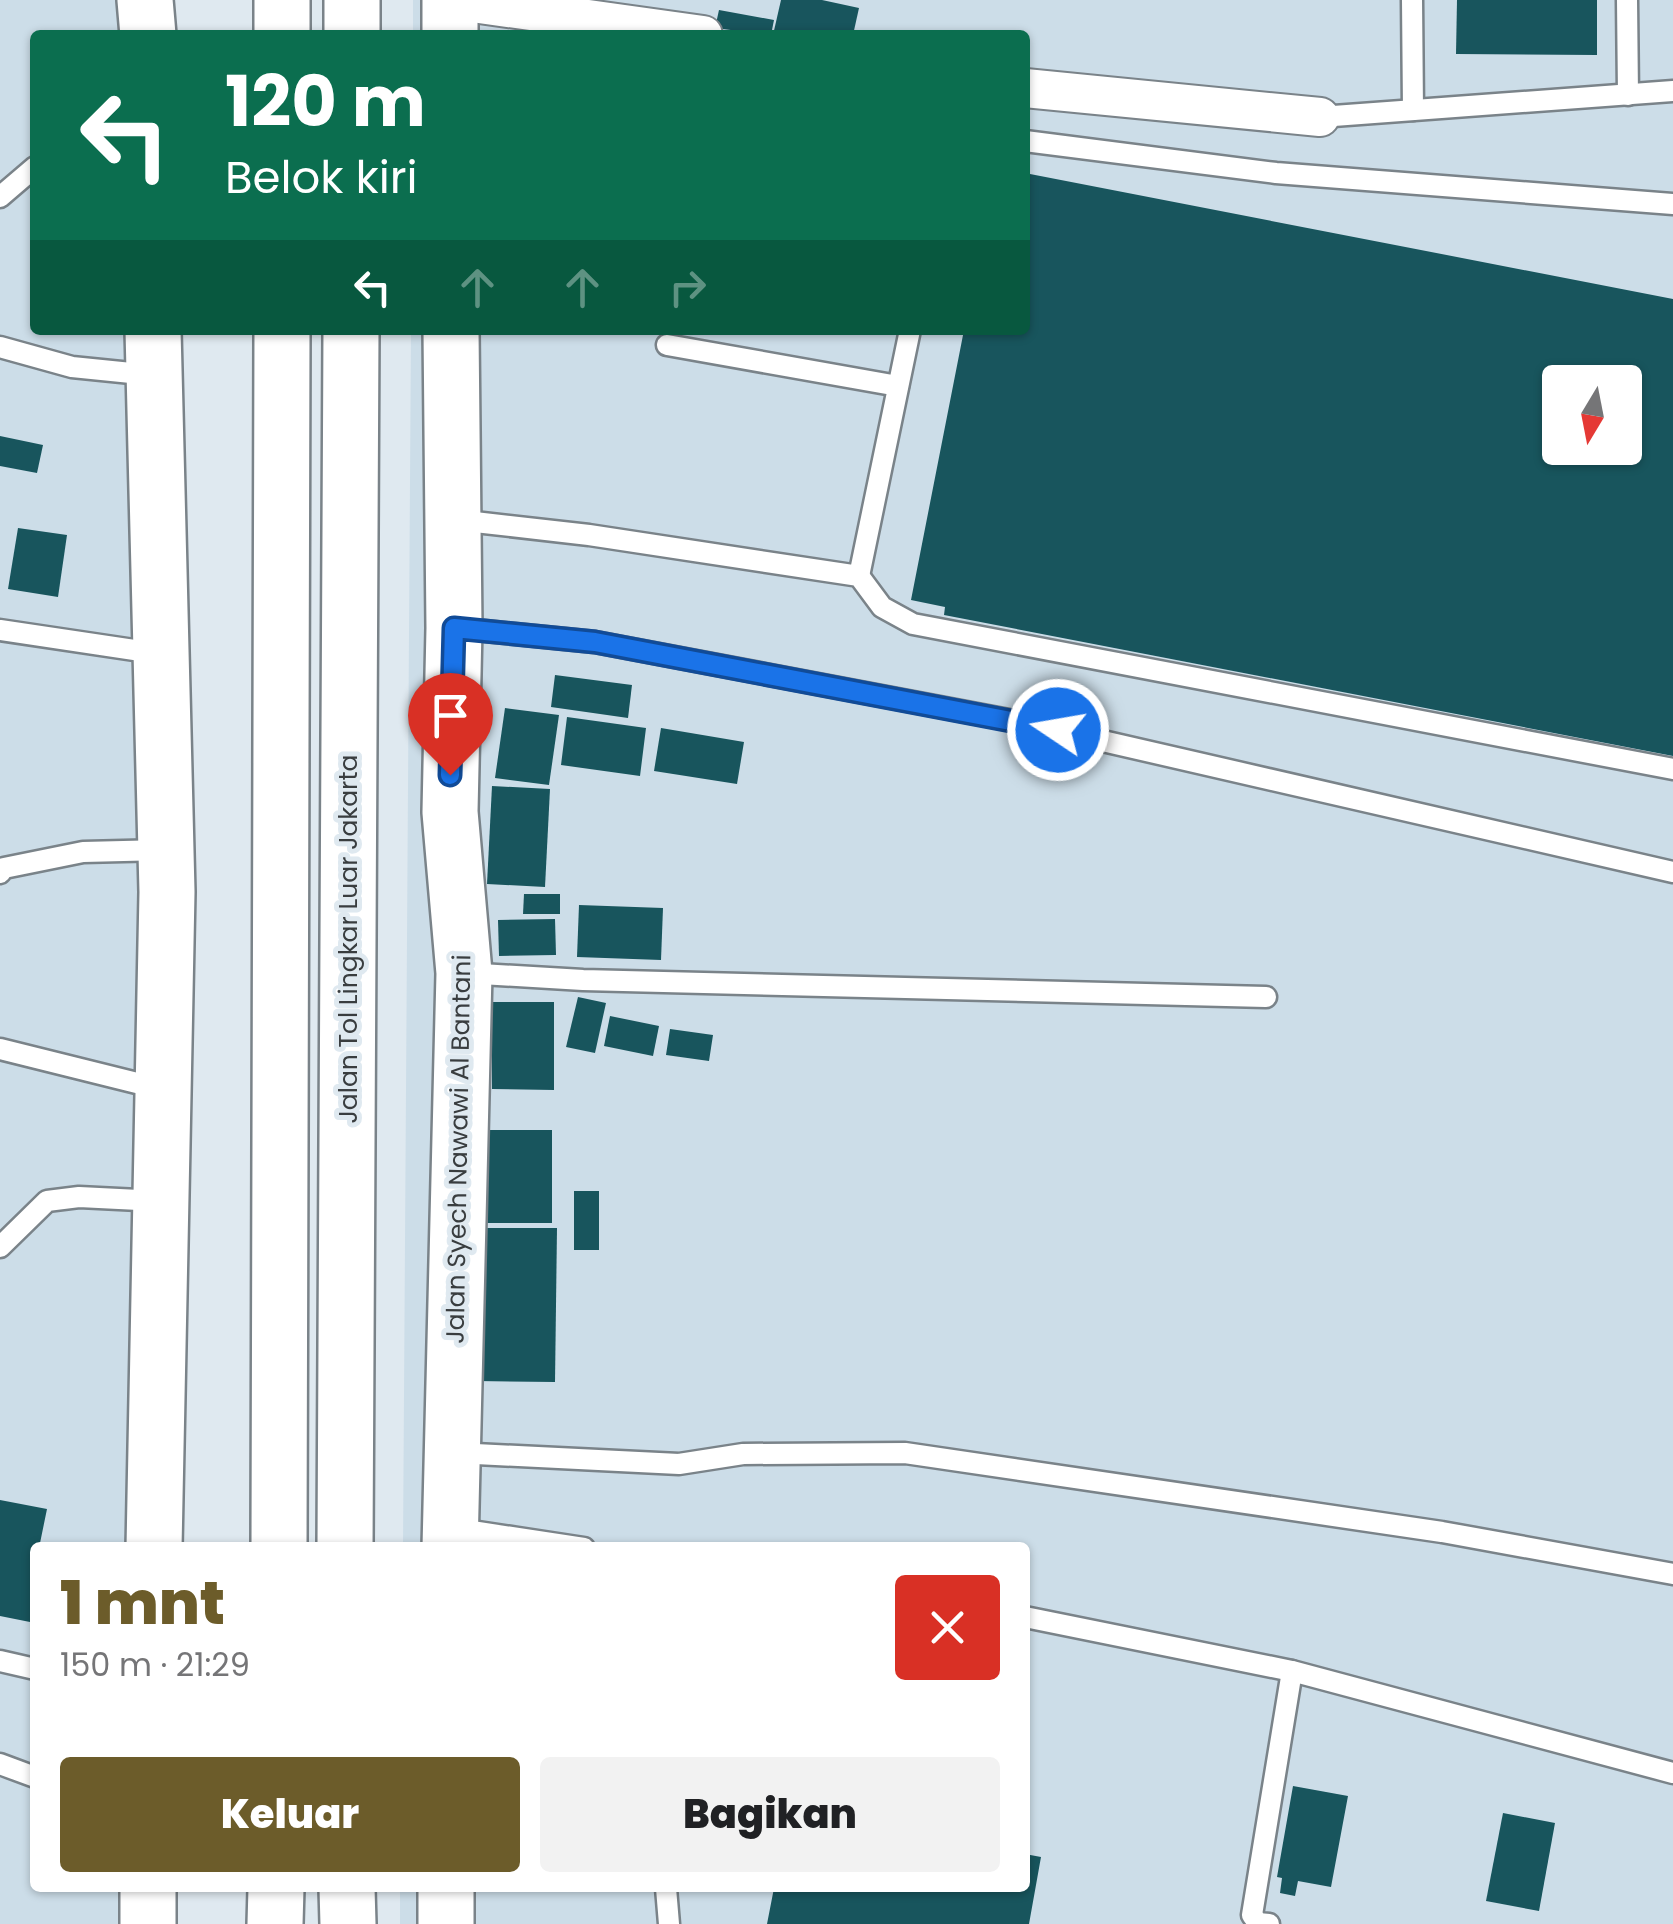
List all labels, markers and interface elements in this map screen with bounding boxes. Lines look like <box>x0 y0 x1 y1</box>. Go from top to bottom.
text: 120 m <box>225 52 426 151</box>
icon: left <box>60 70 190 200</box>
text: Belok kiri <box>225 146 418 209</box>
icon: left <box>345 260 400 315</box>
icon: ahead <box>450 260 505 315</box>
icon: ahead <box>555 260 610 315</box>
icon: right <box>660 260 715 315</box>
north arrow <box>1542 365 1642 465</box>
map controls <box>1542 365 1642 465</box>
pin <box>408 673 493 776</box>
position arrow <box>1006 678 1110 782</box>
icon: arrive <box>423 688 478 743</box>
street label: Jalan Tol Lingkar Luar Jakarta <box>331 755 366 1123</box>
street label: Jalan Syech Nawawi Al Bantani <box>438 954 479 1344</box>
text: 1 mnt <box>60 1561 225 1645</box>
button: close <box>895 1575 1000 1680</box>
text: 150 m · 21:29 <box>60 1642 250 1687</box>
button: Keluar <box>60 1757 520 1872</box>
button: Bagikan <box>540 1757 1000 1872</box>

